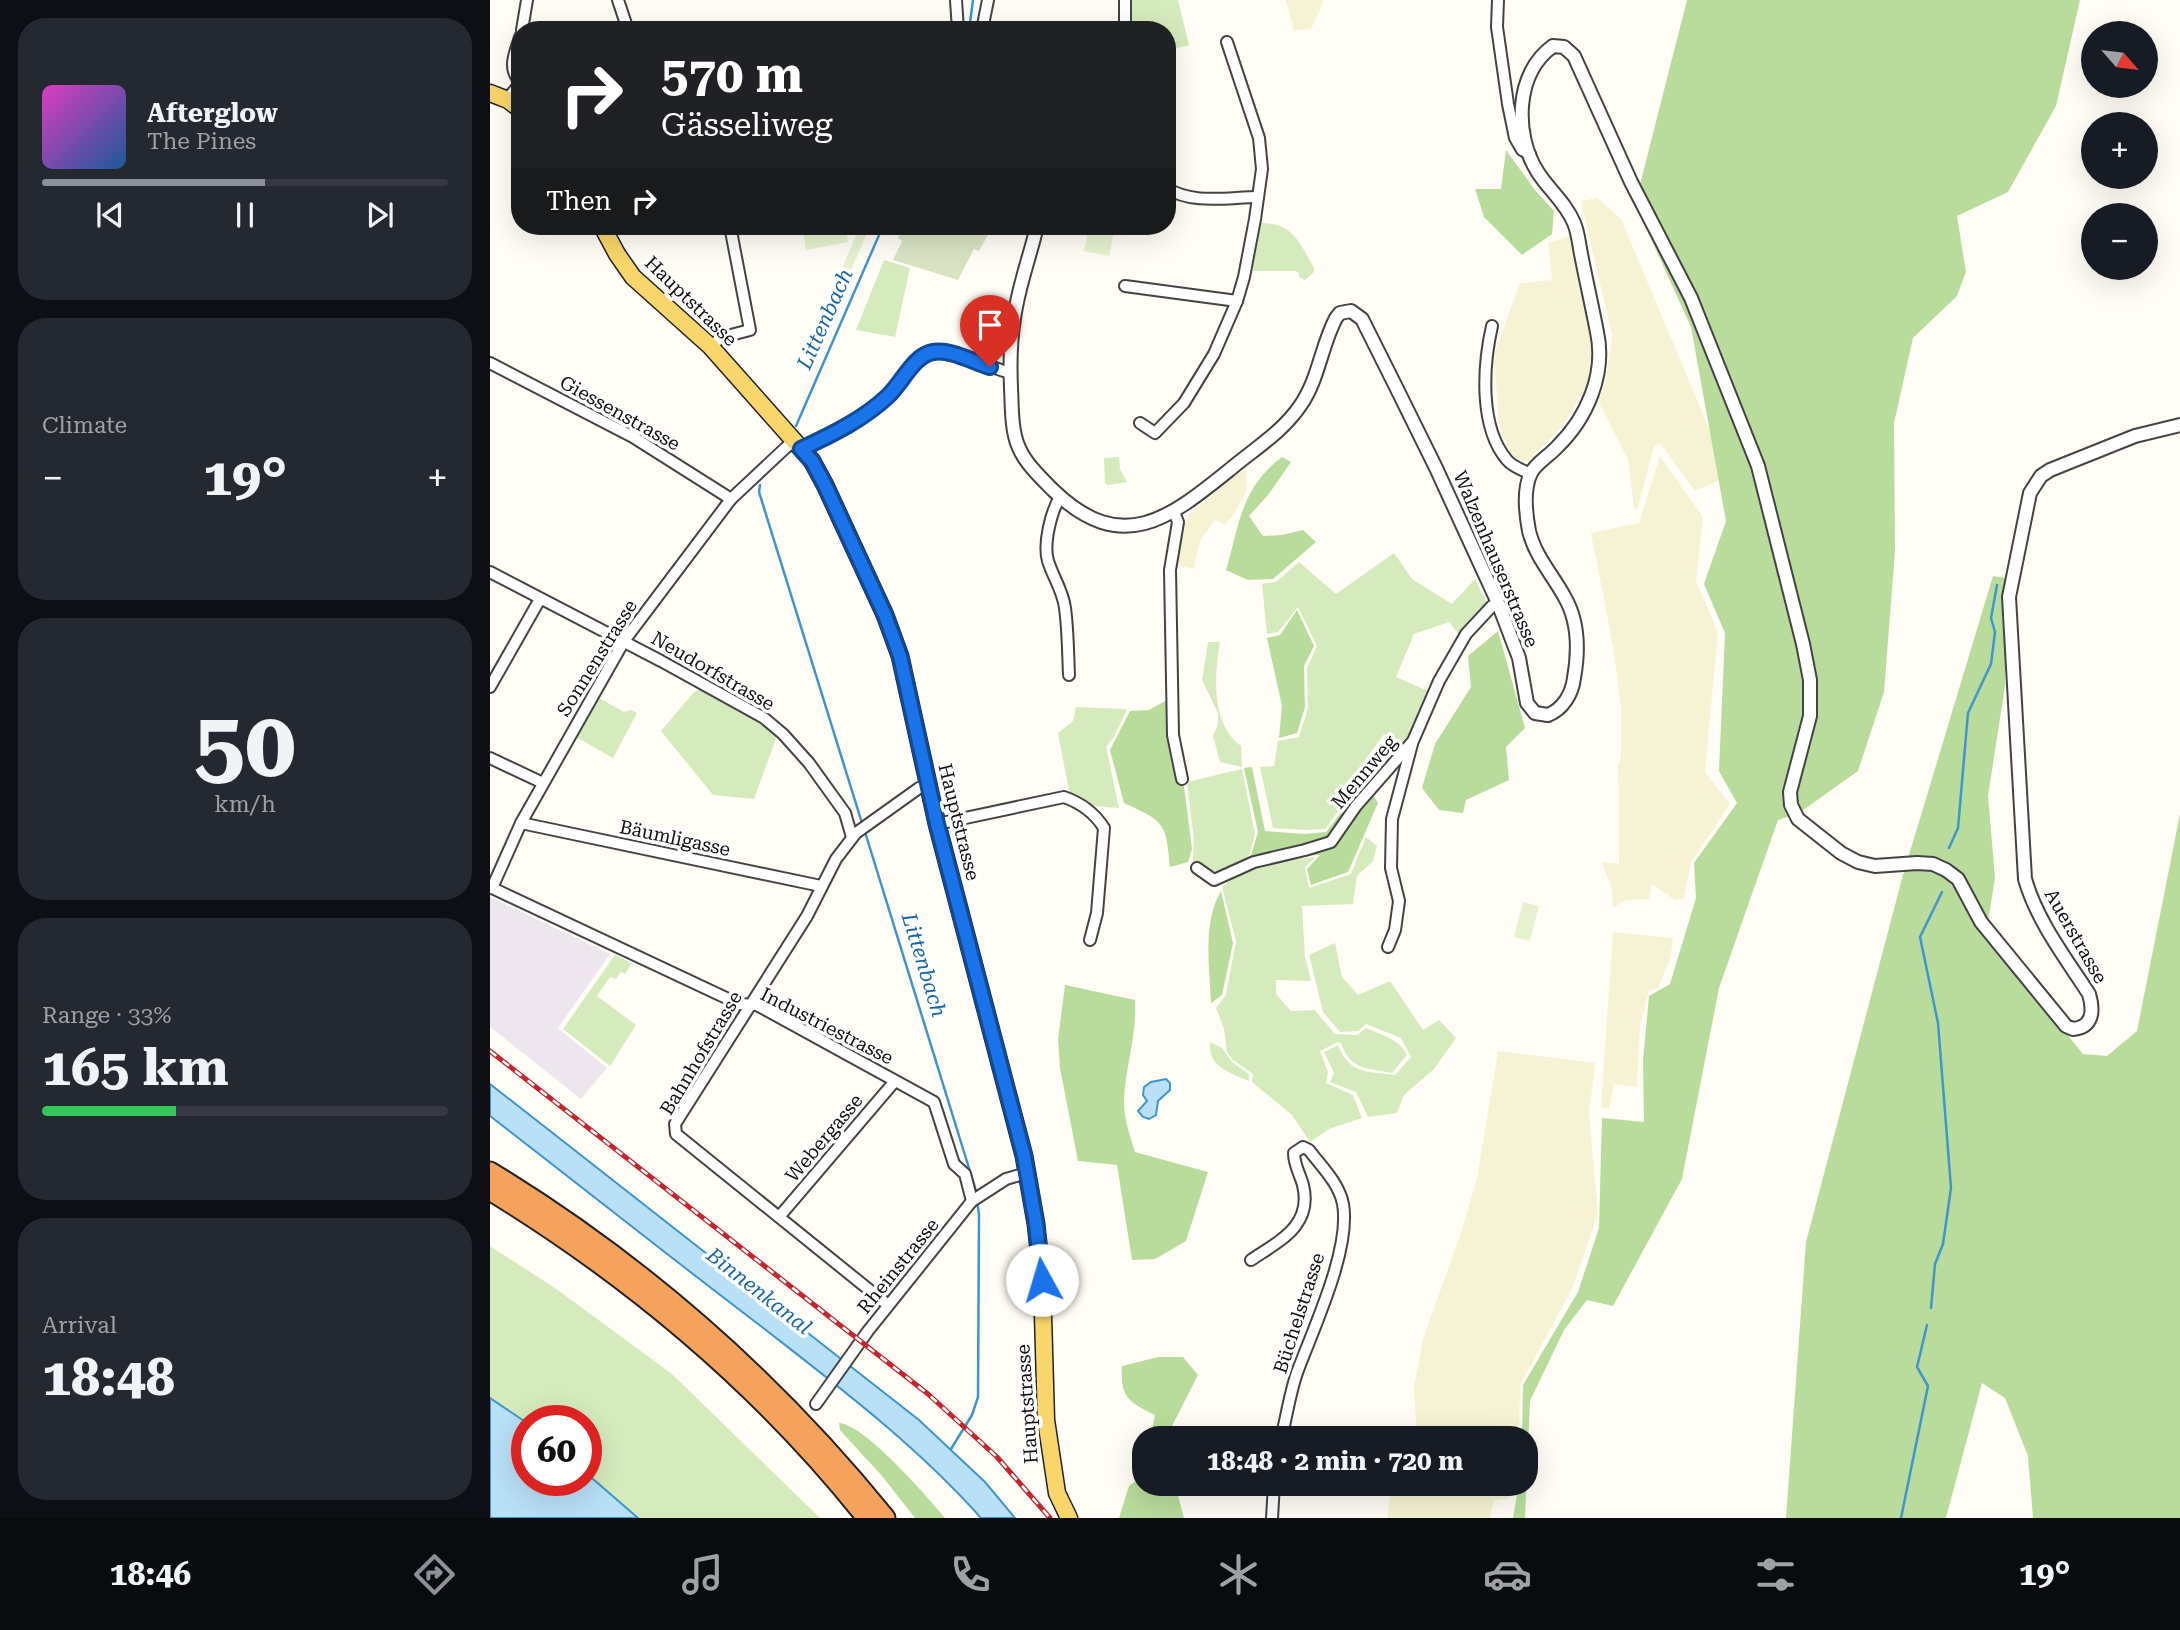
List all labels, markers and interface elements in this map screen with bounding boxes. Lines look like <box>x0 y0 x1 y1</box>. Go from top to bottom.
north arrow <box>2081 21 2158 98</box>
map controls <box>2081 21 2158 280</box>
text: 570 m <box>661 47 803 104</box>
icon: right <box>546 49 637 140</box>
text: Afterglow <box>147 98 278 128</box>
text: Gässeliweg <box>661 106 833 144</box>
button: + <box>2081 112 2158 189</box>
text: The Pines <box>147 128 256 155</box>
icon: right <box>625 182 663 220</box>
text: Then <box>546 186 611 216</box>
icon: previous <box>91 196 129 234</box>
icon: pause <box>226 196 264 234</box>
icon: next <box>361 196 399 234</box>
button: − <box>2081 203 2158 280</box>
street label: Hauptstrasse <box>640 251 742 351</box>
water label: Littenbach <box>792 265 858 374</box>
pin <box>960 295 1020 367</box>
icon: arrive <box>971 306 1009 344</box>
street label: Giessenstrasse <box>556 370 684 456</box>
text: Climate <box>42 412 127 439</box>
text: 19° <box>203 447 287 508</box>
text: − <box>42 456 63 500</box>
text: + <box>427 456 448 500</box>
street label: Walzenhauserstrasse <box>1448 467 1544 651</box>
street label: Sonnenstrasse <box>552 595 642 721</box>
street label: Neudorfstrasse <box>647 626 779 716</box>
text: 50 <box>194 692 296 798</box>
street label: Mennweg <box>1327 730 1402 814</box>
street label: Hauptstrasse <box>933 761 985 883</box>
text: km/h <box>214 791 276 818</box>
street label: Bäumligasse <box>617 815 733 861</box>
street label: Auerstrasse <box>2040 885 2112 987</box>
water label: Littenbach <box>897 909 951 1020</box>
street label: Industriestrasse <box>757 983 897 1069</box>
street label: Bahnhofstrasse <box>655 987 747 1119</box>
text: Range · 33% <box>42 1002 171 1029</box>
text: 165 km <box>42 1037 229 1098</box>
street label: Webergasse <box>780 1089 868 1187</box>
street label: Rheinstrasse <box>852 1213 944 1319</box>
water label: Binnenkanal <box>701 1242 816 1339</box>
position arrow <box>1005 1243 1079 1317</box>
street label: Büchelstrasse <box>1269 1250 1329 1376</box>
text: Arrival <box>42 1312 117 1339</box>
street label: Hauptstrasse <box>1011 1344 1043 1464</box>
text: 18:48 <box>42 1347 175 1408</box>
speed limit sign: 60 <box>511 1405 602 1496</box>
text: 18:48 · 2 min · 720 m <box>1207 1446 1463 1476</box>
icon: directions <box>410 1550 459 1599</box>
icon: music <box>678 1550 727 1599</box>
icon: phone <box>946 1550 995 1599</box>
icon: climate <box>1214 1550 1263 1599</box>
icon: car <box>1483 1550 1532 1599</box>
icon: filters <box>1751 1550 1800 1599</box>
text: 18:46 <box>110 1555 191 1593</box>
text: 19° <box>2019 1555 2070 1593</box>

